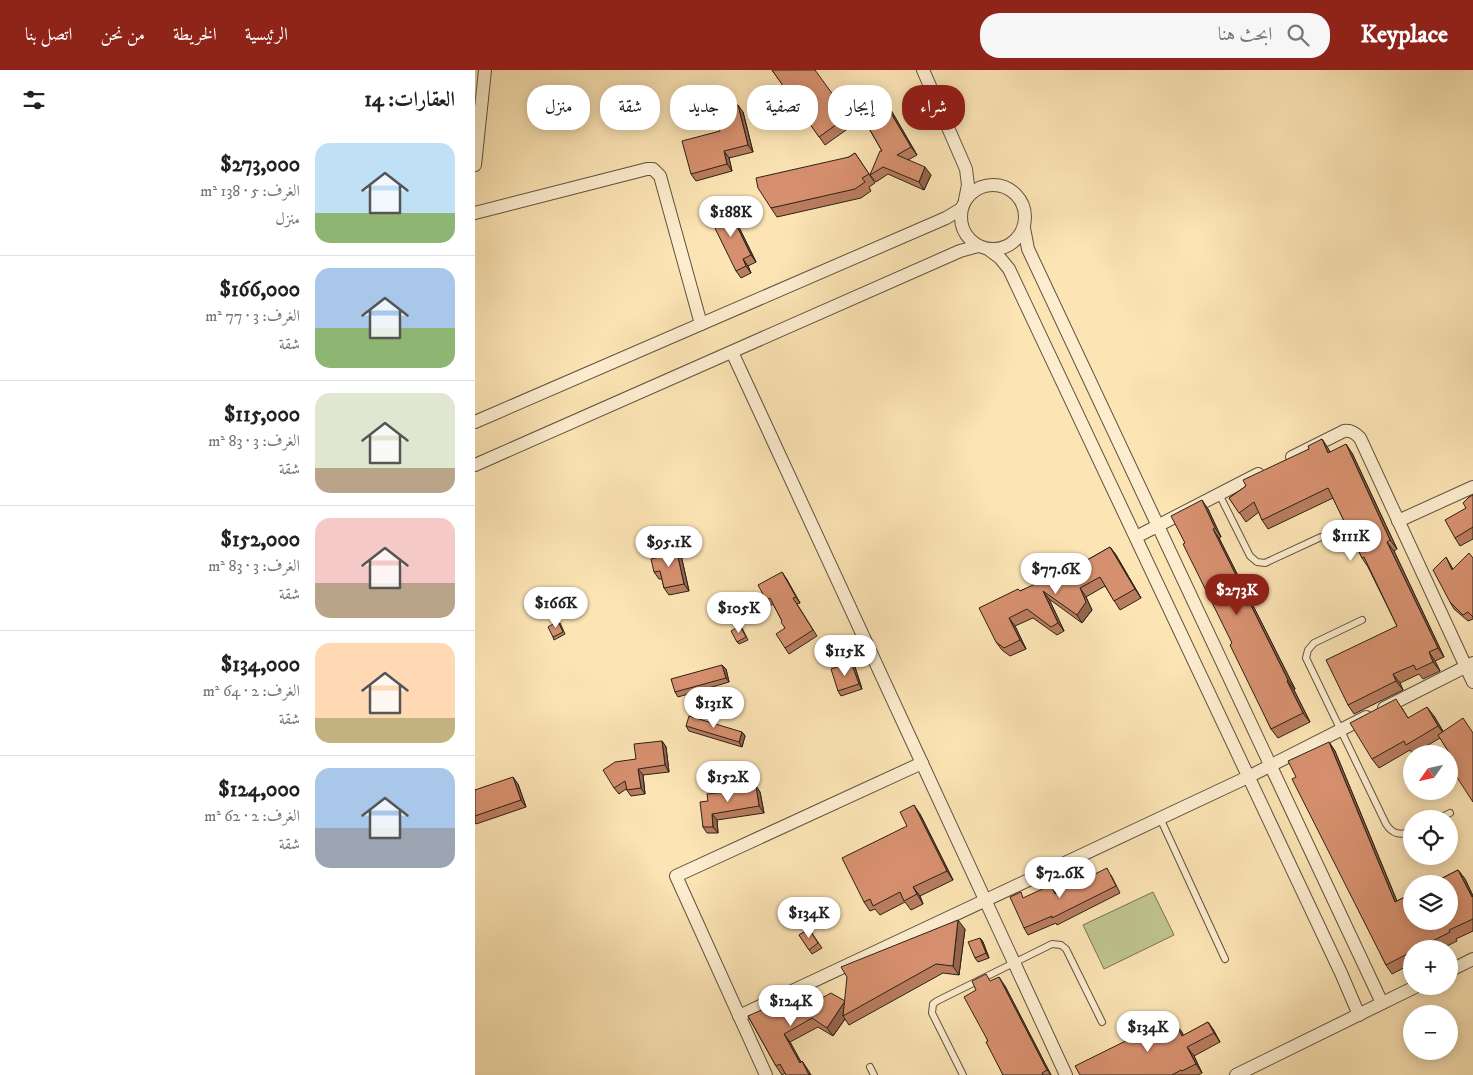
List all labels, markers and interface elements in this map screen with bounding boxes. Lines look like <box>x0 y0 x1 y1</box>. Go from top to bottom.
search box <box>980 13 1330 58</box>
text: Keyplace <box>1360 20 1448 50</box>
icon: search <box>1284 21 1312 49</box>
text: ابحث هنا <box>1218 23 1272 46</box>
text: اتصل بنا <box>25 24 72 46</box>
text: من نحن <box>100 24 145 46</box>
text: الخريطة <box>173 24 217 46</box>
text: الرئيسية <box>245 24 288 46</box>
chip: منزل <box>527 85 590 130</box>
chip: شقة <box>600 85 660 130</box>
chip: جديد <box>670 85 737 130</box>
chip: تصفية <box>747 85 818 130</box>
chip: إيجار <box>828 85 892 130</box>
chip: شراء <box>902 85 965 130</box>
icon: filters <box>20 86 48 114</box>
text: العقارات: 14 <box>364 87 455 113</box>
text: $273,000 <box>220 152 300 178</box>
icon: home <box>355 163 415 223</box>
text: الغرف: 5 · 138 m² <box>200 181 300 201</box>
pin: $188K <box>696 196 766 238</box>
text: $188K <box>710 202 752 222</box>
text: منزل <box>275 209 300 229</box>
text: $166,000 <box>219 277 300 303</box>
icon: home <box>355 288 415 348</box>
text: الغرف: 3 · 77 m² <box>205 306 300 326</box>
text: شقة <box>279 334 300 354</box>
text: $115,000 <box>224 402 300 428</box>
icon: home <box>355 413 415 473</box>
text: الغرف: 3 · 83 m² <box>208 431 300 451</box>
text: شقة <box>279 459 300 479</box>
pin: $111K <box>1316 520 1386 562</box>
pin: $95.1K <box>628 526 710 568</box>
text: $111K <box>1332 526 1370 546</box>
text: $152,000 <box>220 527 300 553</box>
text: $95.1K <box>646 532 692 552</box>
icon: home <box>355 538 415 598</box>
pin: $77.6K <box>1015 552 1097 595</box>
text: الغرف: 3 · 83 m² <box>208 556 300 576</box>
text: $77.6K <box>1032 559 1080 579</box>
pin: $273K <box>1202 574 1272 616</box>
text: $273K <box>1216 580 1258 600</box>
text: شقة <box>279 584 300 604</box>
pin: $166K <box>521 586 591 629</box>
pin: $105K <box>704 592 774 634</box>
text: $166K <box>535 593 577 613</box>
text: $105K <box>718 598 760 618</box>
pin: $115K <box>810 634 880 677</box>
text: $115K <box>825 641 865 661</box>
text: $134,000 <box>221 652 300 678</box>
icon: home <box>355 663 415 723</box>
text: الغرف: 2 · 64 m² <box>203 681 300 701</box>
pin: $131K <box>679 686 749 729</box>
text: $131K <box>695 693 733 713</box>
text: شقة <box>279 709 300 729</box>
north arrow <box>1403 745 1457 800</box>
map controls <box>1403 745 1458 1060</box>
pin: $152K <box>693 760 763 803</box>
text: $152K <box>707 767 749 787</box>
text: $124,000 <box>218 777 300 803</box>
icon: home <box>355 788 415 848</box>
text: الغرف: 2 · 62 m² <box>204 806 300 826</box>
button: locate <box>1403 810 1458 865</box>
text: شقة <box>279 834 300 854</box>
pin: $72.6K <box>1019 856 1101 899</box>
text: $72.6K <box>1036 863 1084 883</box>
button: layers <box>1403 875 1458 930</box>
pin: $134K <box>774 896 844 939</box>
text: $134K <box>788 903 830 923</box>
button: + <box>1403 940 1458 995</box>
pin: $124K <box>756 984 826 1027</box>
text: $124K <box>770 991 812 1011</box>
button: − <box>1403 1005 1458 1060</box>
pin: $134K <box>1113 1010 1183 1053</box>
text: $134K <box>1127 1017 1169 1037</box>

